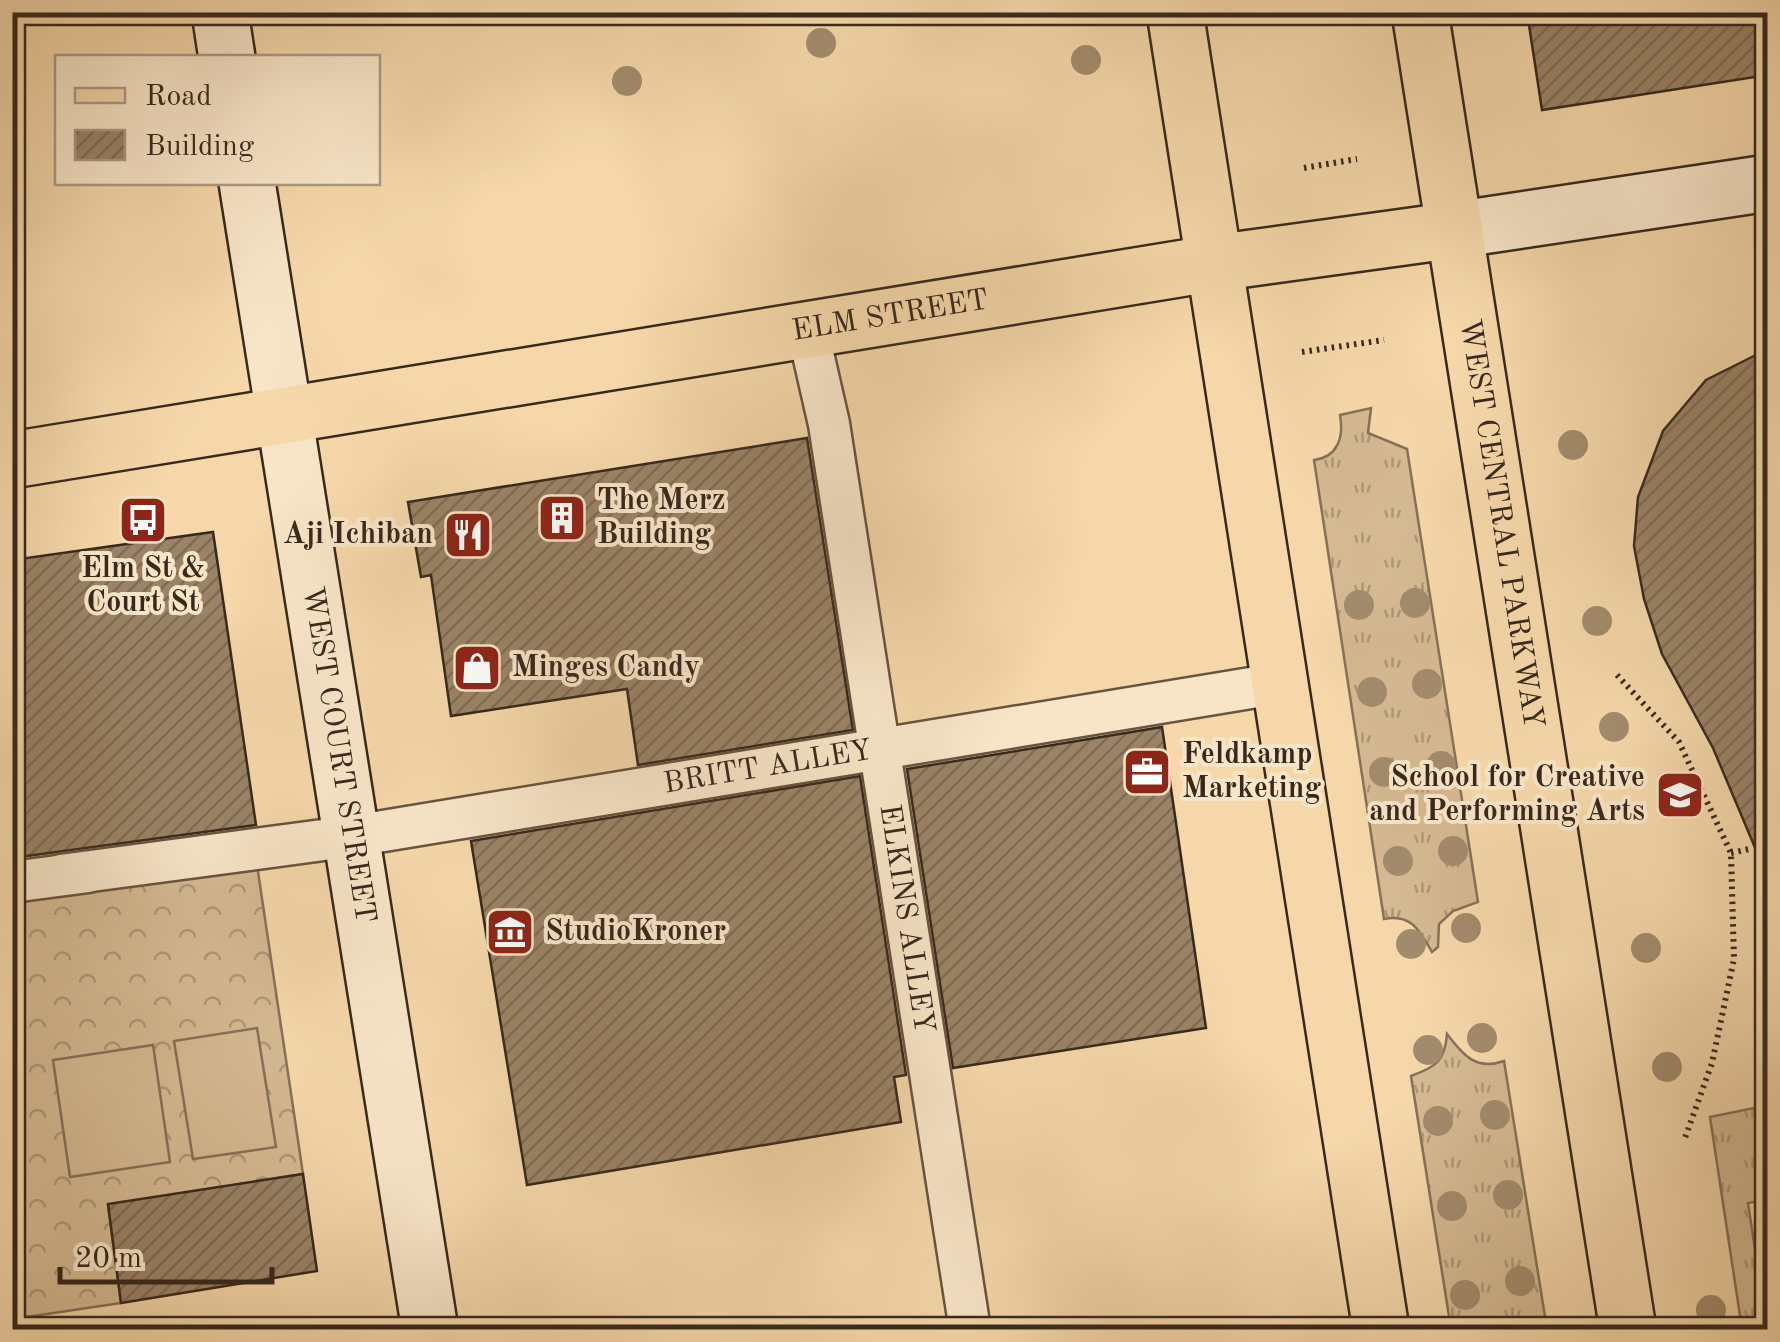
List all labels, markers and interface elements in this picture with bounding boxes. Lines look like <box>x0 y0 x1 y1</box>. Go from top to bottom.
legend <box>55 55 380 185</box>
text: Road <box>145 82 212 112</box>
text: Building <box>145 132 254 162</box>
street label: ELM STREET <box>790 285 991 347</box>
street label: WEST CENTRAL PARKWAY <box>1454 317 1548 730</box>
place label: The Merz Building <box>597 486 726 550</box>
building icon: The Merz Building <box>536 492 588 544</box>
bus stop icon: Elm St & Court St <box>117 494 169 546</box>
restaurant icon: Aji Ichiban <box>442 509 494 561</box>
place label: Aji Ichiban <box>283 520 433 550</box>
place label: Elm St & Court St <box>81 554 205 618</box>
street label: WEST COURT STREET <box>297 584 380 925</box>
shop icon: Minges Candy <box>451 642 503 694</box>
place label: Minges Candy <box>512 653 700 683</box>
street label: BRITT ALLEY <box>661 736 874 800</box>
place label: Feldkamp Marketing <box>1182 740 1321 804</box>
office icon: Feldkamp Marketing <box>1121 746 1173 798</box>
place label: School for Creative and Performing Arts <box>1369 763 1645 827</box>
school or university icon: School for Creative and Performing Arts <box>1654 769 1706 821</box>
street label: ELKINS ALLEY <box>873 802 939 1035</box>
museum icon: StudioKroner <box>484 906 536 958</box>
place label: StudioKroner <box>545 917 726 947</box>
scale bar <box>60 1222 272 1284</box>
text: 20 m <box>75 1244 142 1274</box>

